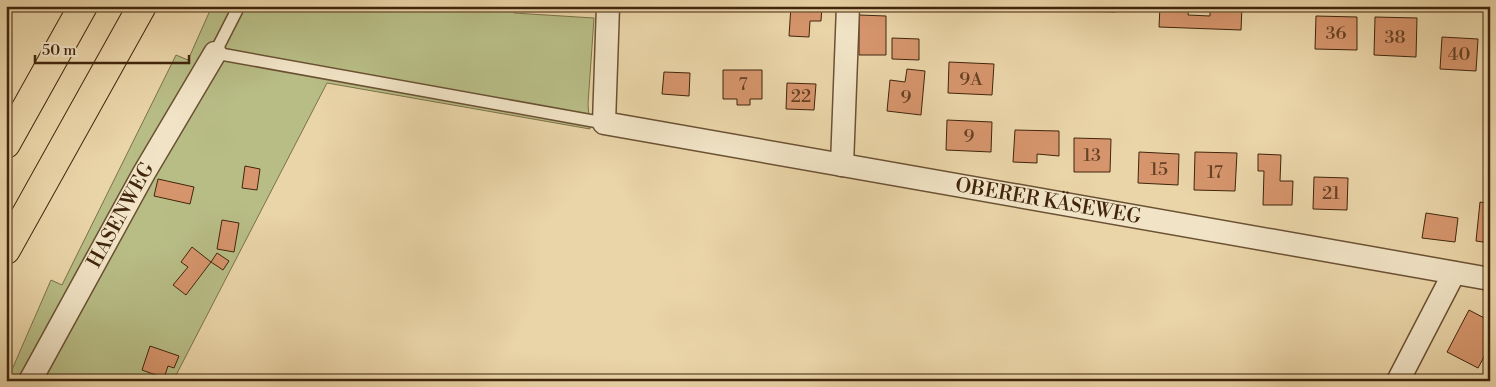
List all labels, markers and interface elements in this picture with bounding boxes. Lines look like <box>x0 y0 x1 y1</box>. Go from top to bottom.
house number: 36 <box>1326 22 1347 45</box>
house number: 38 <box>1385 26 1405 49</box>
scale bar <box>35 32 189 64</box>
text: 50 m <box>42 41 76 60</box>
house number: 40 <box>1448 43 1470 66</box>
house number: 9A <box>959 68 983 91</box>
house number: 7 <box>738 73 748 96</box>
house number: 22 <box>791 85 811 108</box>
house number: 9 <box>901 86 912 109</box>
house number: 9 <box>964 125 975 148</box>
house number: 13 <box>1083 144 1101 167</box>
street label: HASENWEG <box>82 158 160 272</box>
house number: 15 <box>1150 158 1168 181</box>
house number: 17 <box>1207 161 1223 184</box>
street label: OBERER KÄSEWEG <box>953 173 1143 230</box>
house number: 21 <box>1322 182 1340 205</box>

